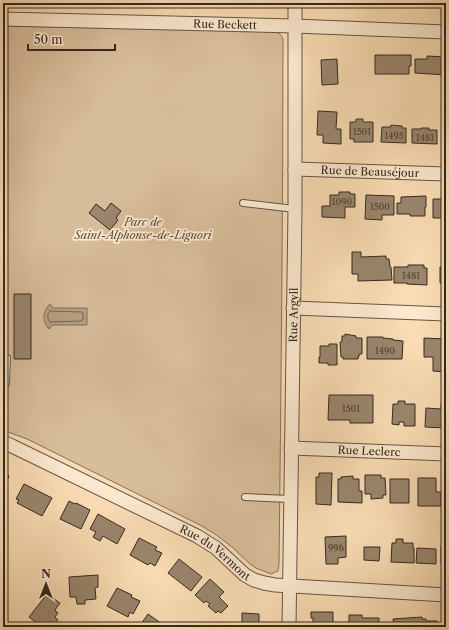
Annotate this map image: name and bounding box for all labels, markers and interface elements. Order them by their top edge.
street label: Rue Beckett [193,17,257,32]
scale bar [28,26,115,52]
text: 50 m [34,32,63,47]
house number: 1501 [353,126,371,137]
house number: 1495 [384,130,404,141]
house number: 1481 [416,132,434,143]
street label: Rue de Beauséjour [321,163,420,180]
house number: 1090 [332,196,353,207]
house number: 1500 [370,201,390,212]
park label: Parc de Saint-Alphonse-de-Liguori [73,215,212,242]
house number: 1481 [402,270,420,281]
street label: Rue Argyll [286,287,301,342]
house number: 1490 [375,345,395,356]
house number: 1501 [342,403,360,414]
street label: Rue Leclerc [337,443,401,459]
street label: Rue du Vermont [177,522,253,584]
house number: 996 [328,542,344,553]
north arrow [26,564,66,604]
text: N [41,567,51,581]

